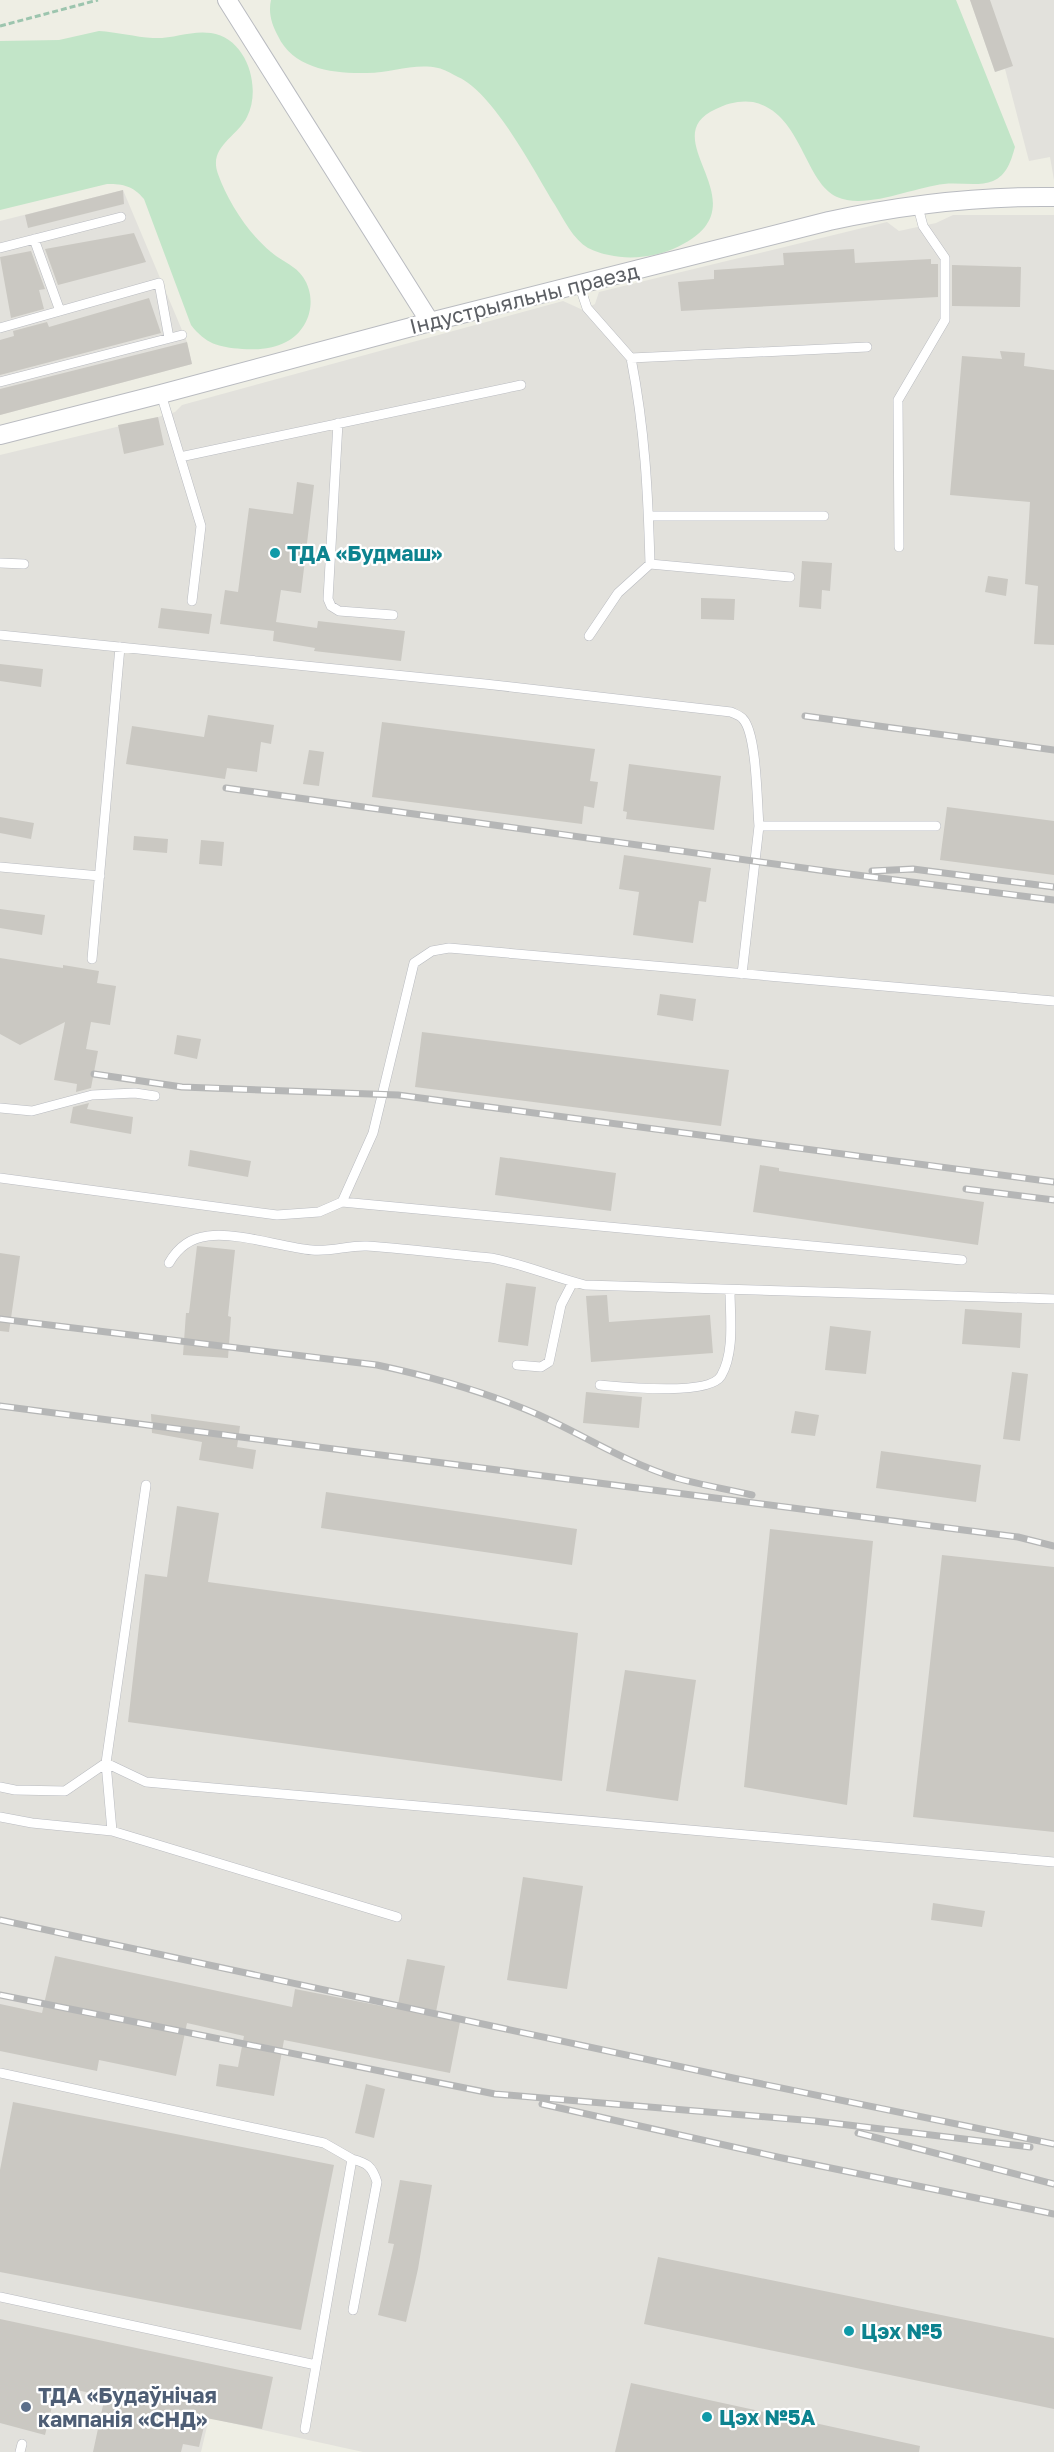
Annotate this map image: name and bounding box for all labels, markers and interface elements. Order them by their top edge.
street label: Індустрыяльны праезд [407,257,642,339]
place label: ТДА «Будмаш» [287,540,442,566]
marker: ТДА «Будмаш» [268,546,282,560]
place label: Цэх №5 [861,2318,943,2344]
marker: Цэх №5 [842,2324,856,2338]
place label: ТДА «Будаўнічая кампанія «СНД» [38,2382,217,2432]
marker: ТДА «Будаўнічая кампанія «СНД» [19,2400,33,2414]
place label: Цэх №5А [719,2404,816,2430]
marker: Цэх №5А [700,2410,714,2424]

